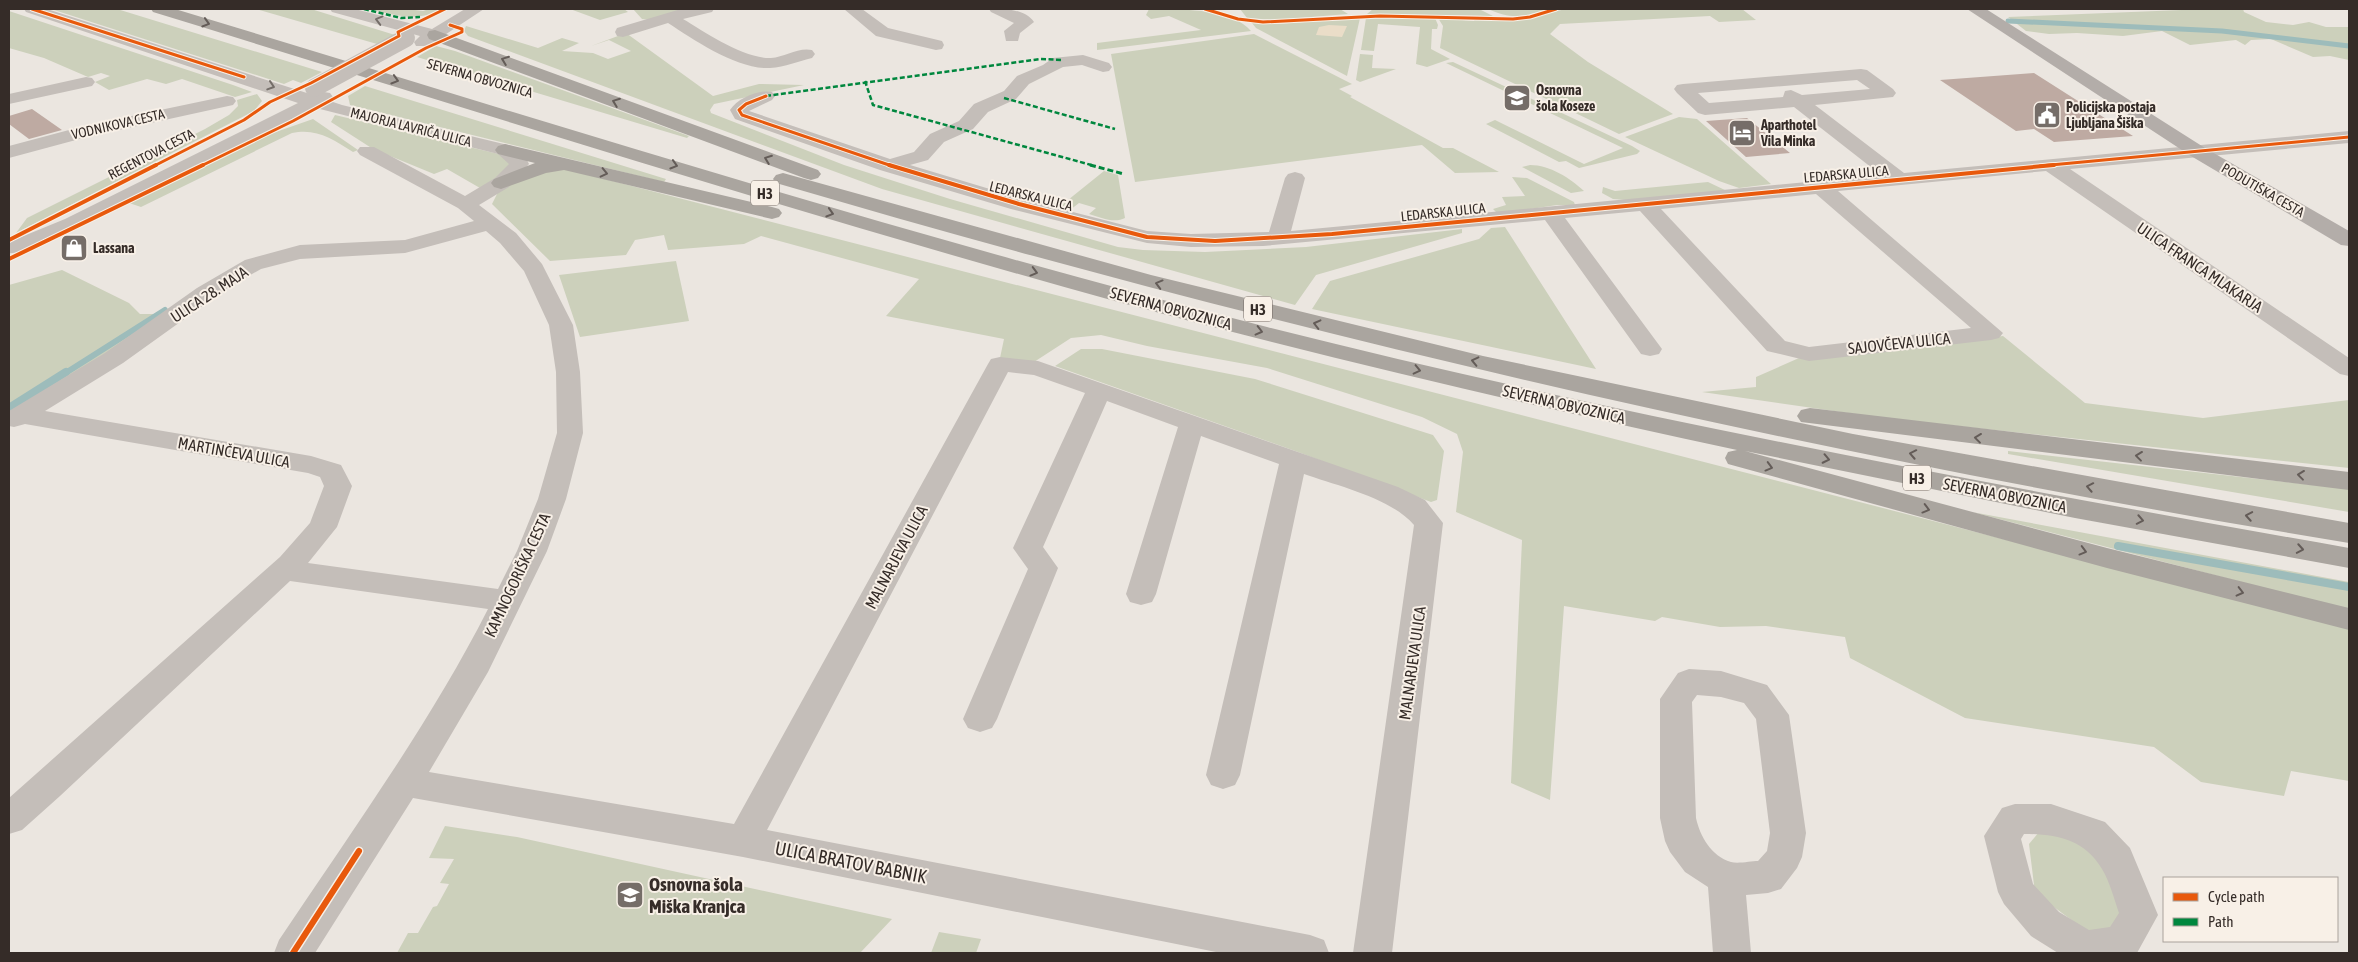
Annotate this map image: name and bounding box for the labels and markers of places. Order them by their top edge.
place label: Osnovna šola Koseze [1536,82,1595,114]
school or university icon: Osnovna šola Koseze [1502,83,1532,113]
place label: Policijska postaja Ljubljana Šiška [2066,99,2156,131]
public building icon: Policijska postaja Ljubljana Šiška [2032,100,2062,130]
place label: Aparthotel Vila Minka [1760,117,1817,149]
hotel icon: Aparthotel Vila Minka [1727,118,1757,148]
shop icon: Lassana [59,233,89,263]
place label: Lassana [93,240,135,256]
place label: Osnovna šola Miška Kranjca [649,873,746,917]
school or university icon: Osnovna šola Miška Kranjca [615,880,645,910]

